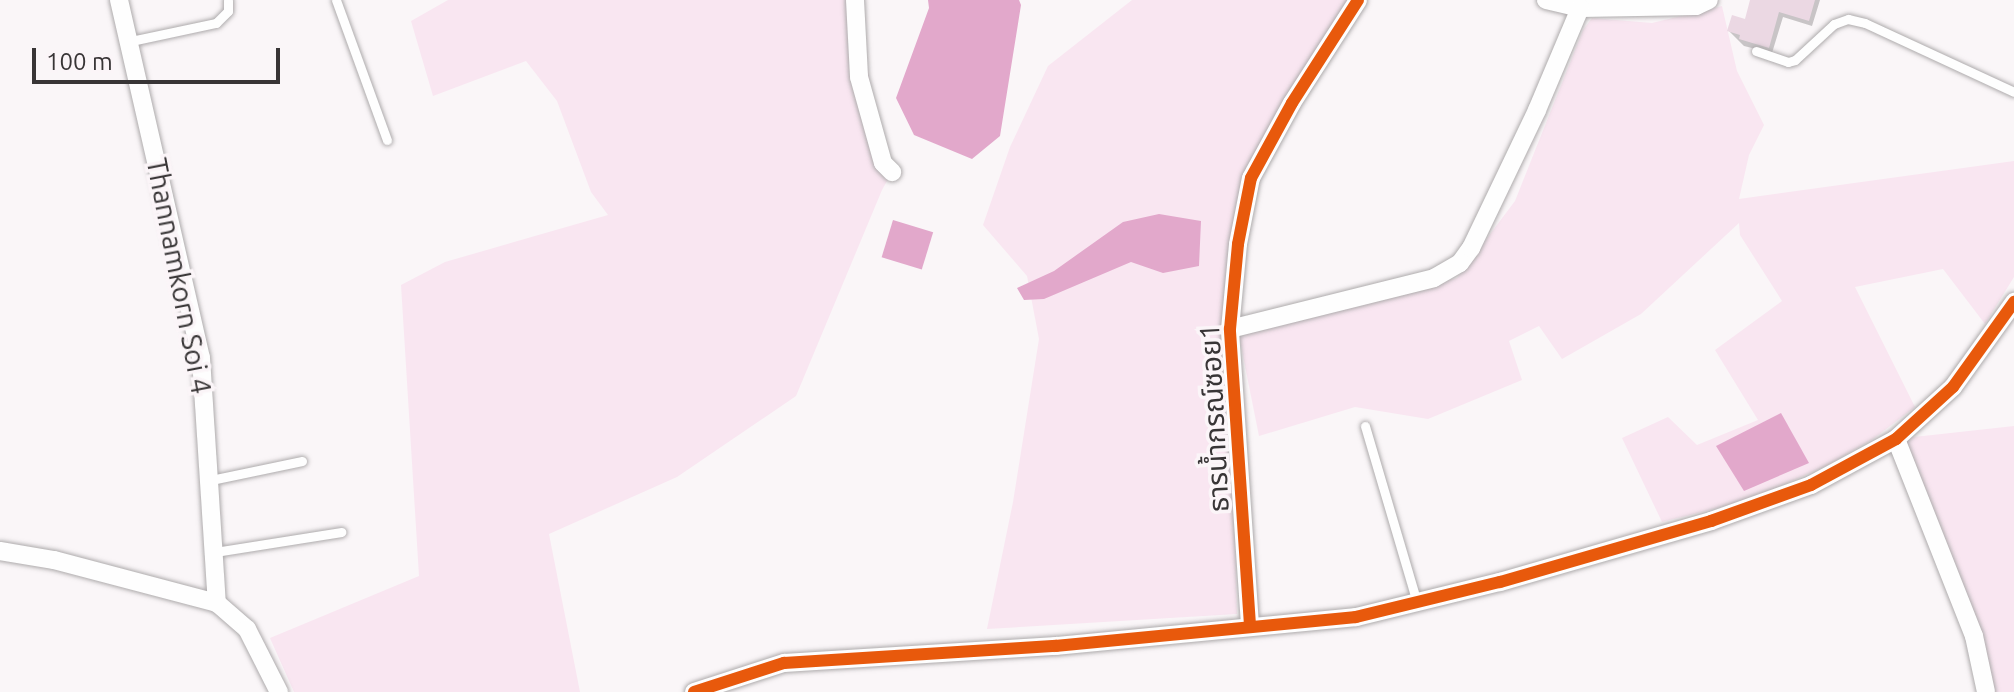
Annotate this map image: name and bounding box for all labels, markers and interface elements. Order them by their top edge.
scale bar [36,32,284,82]
text: 100 m [46,48,113,75]
street label: Thannamkorn Soi 4 [140,155,218,397]
street label: ธารน้ำกรณ์ซอย1 [1192,323,1236,513]

